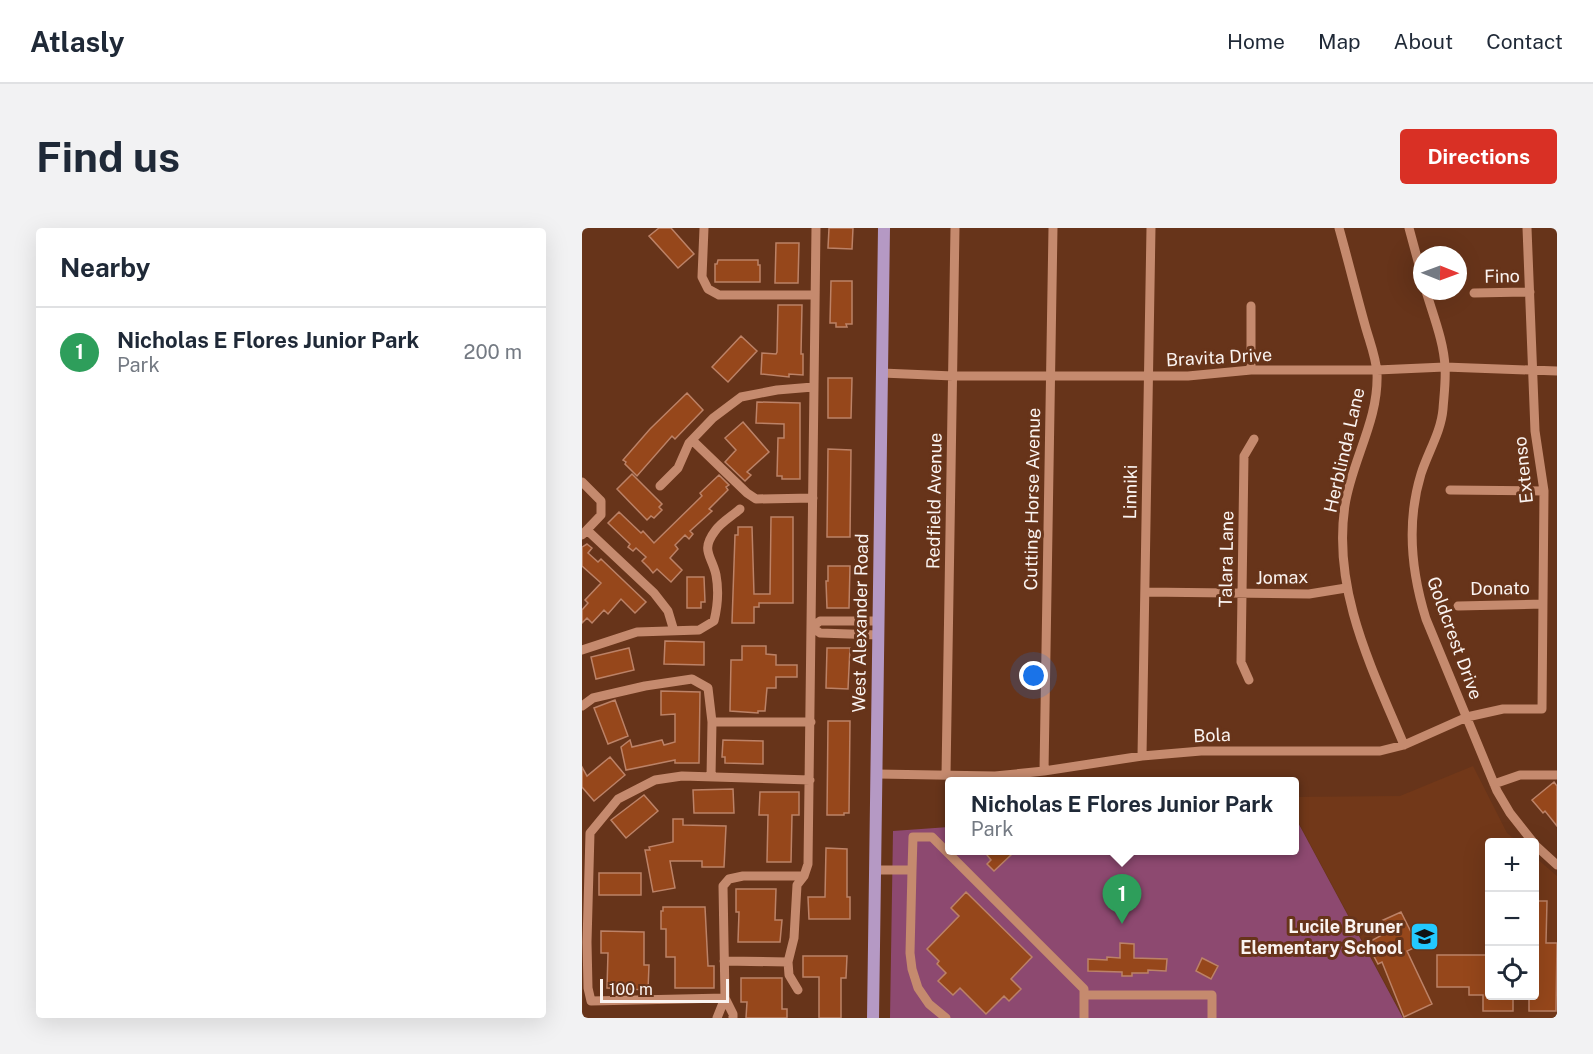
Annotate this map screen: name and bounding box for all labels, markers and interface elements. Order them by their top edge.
text: Atlasly [30,25,124,58]
text: Home [1227,29,1285,54]
text: Map [1318,29,1361,54]
text: About [1394,29,1453,54]
text: Contact [1486,29,1563,54]
button: Directions [1400,129,1557,184]
text: Find us [36,132,180,181]
north arrow [1413,246,1467,300]
text: Nearby [60,252,150,283]
street label: Fino [1484,265,1520,287]
text: Nicholas E Flores Junior Park [117,327,419,353]
text: 1 [75,340,84,364]
text: 200 m [464,340,522,364]
street label: Bravita Drive [1165,344,1273,370]
text: Park [117,353,160,377]
street label: Herblinda Lane [1319,385,1369,515]
street label: Cutting Horse Avenue [1020,407,1044,591]
street label: Redfield Avenue [922,433,946,569]
street label: Extenso [1509,435,1537,505]
street label: Linniki [1119,464,1141,520]
street label: Talara Lane [1215,511,1237,607]
street label: West Alexander Road [848,533,872,713]
street label: Jomax [1256,566,1308,588]
street label: Goldcrest Drive [1423,574,1487,702]
street label: Donato [1470,577,1530,599]
your location [1019,661,1048,690]
street label: Bola [1193,724,1231,746]
popup [945,777,1299,855]
text: Nicholas E Flores Junior Park [971,791,1273,817]
text: Park [971,817,1014,841]
map controls [1485,838,1539,1000]
button: + [1485,838,1539,892]
pin: 1 [1102,874,1142,924]
button: − [1485,892,1539,946]
place label: Lucile Bruner Elementary School [1240,916,1404,958]
school or university icon: Lucile Bruner Elementary School [1408,920,1440,952]
button: locate [1485,946,1539,1000]
scale bar [600,976,729,1004]
text: 100 m [609,980,653,999]

